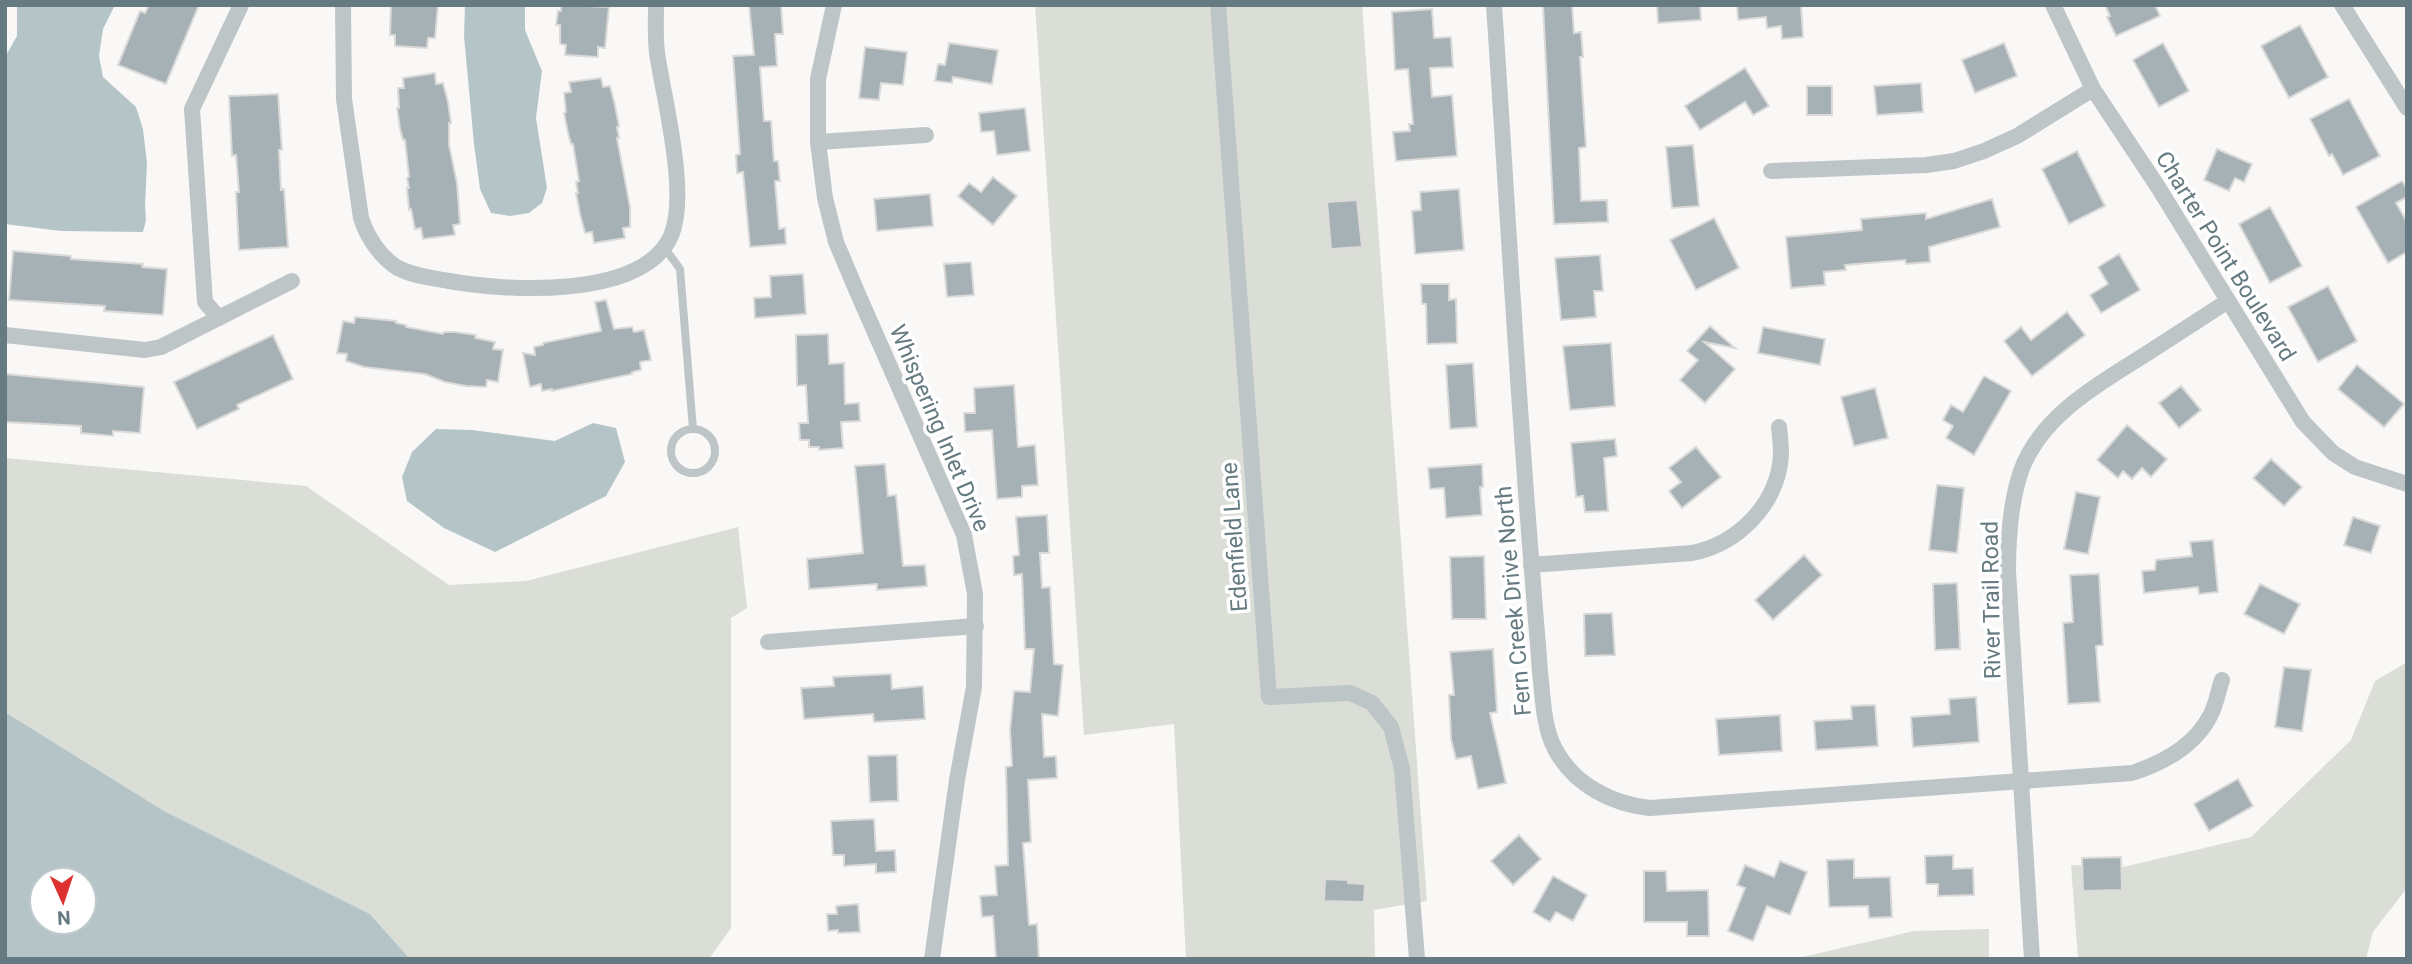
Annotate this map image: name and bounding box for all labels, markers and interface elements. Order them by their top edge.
street label: Charter Point Boulevard [2150,146,2301,366]
street label: Whispering Inlet Drive [884,321,995,536]
street label: Edenfield Lane [1216,461,1253,613]
street label: Fern Creek Drive North [1490,485,1537,717]
street label: River Trail Road [1977,521,2006,679]
north arrow [28,866,98,936]
text: N [57,906,71,929]

